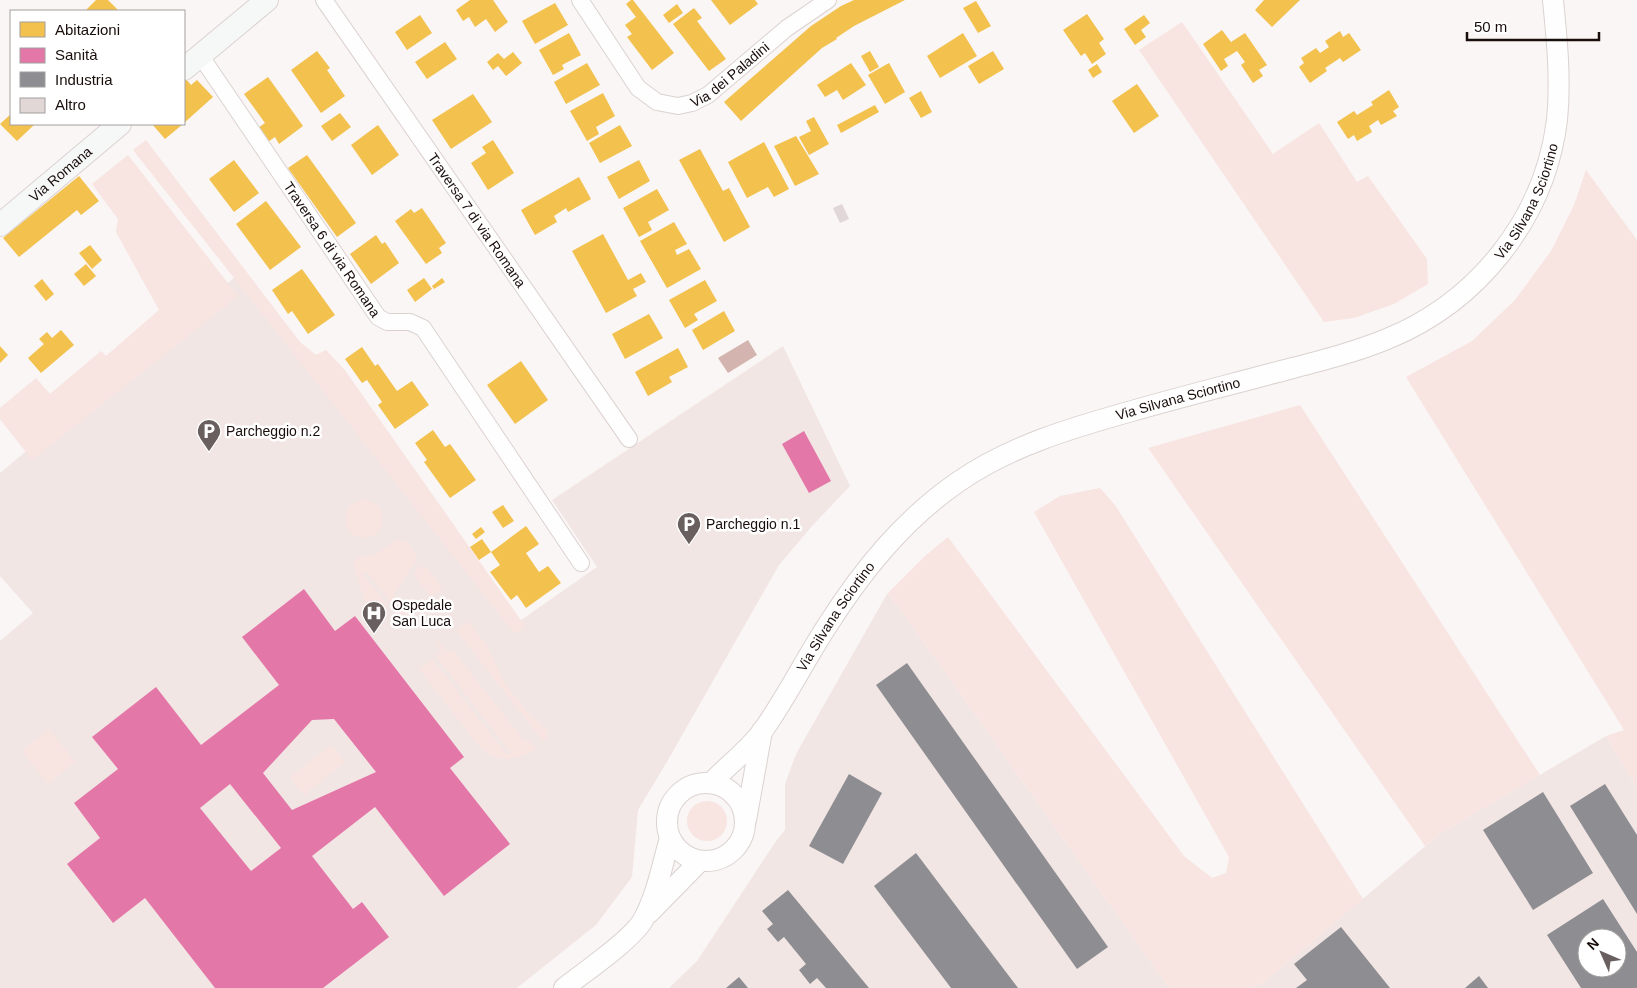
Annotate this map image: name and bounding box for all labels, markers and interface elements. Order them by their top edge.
legend [10,10,185,125]
scale bar [1467,10,1600,42]
text: 50 m [1474,18,1507,35]
text: Abitazioni [55,21,120,38]
street label: Via dei Paladini [688,39,772,111]
text: Sanità [55,46,98,63]
text: Industria [55,71,113,88]
text: Altro [55,96,86,113]
street label: Via Silvana Sciortino [1491,141,1561,263]
street label: Via Romana [26,143,95,205]
street label: Traversa 7 di via Romana [425,150,529,291]
street label: Traversa 6 di via Romana [280,179,384,320]
street label: Via Silvana Sciortino [1114,374,1242,423]
parking icon: Parcheggio n.2 [196,418,222,452]
place label: Parcheggio n.2 [226,423,320,439]
parking icon: Parcheggio n.1 [676,511,702,545]
place label: Parcheggio n.1 [706,516,800,532]
street label: Via Silvana Sciortino [793,558,878,674]
place label: Ospedale San Luca [392,597,452,629]
hospital icon: Ospedale San Luca [361,600,387,634]
north arrow [1577,928,1627,978]
text: N [1584,935,1602,953]

